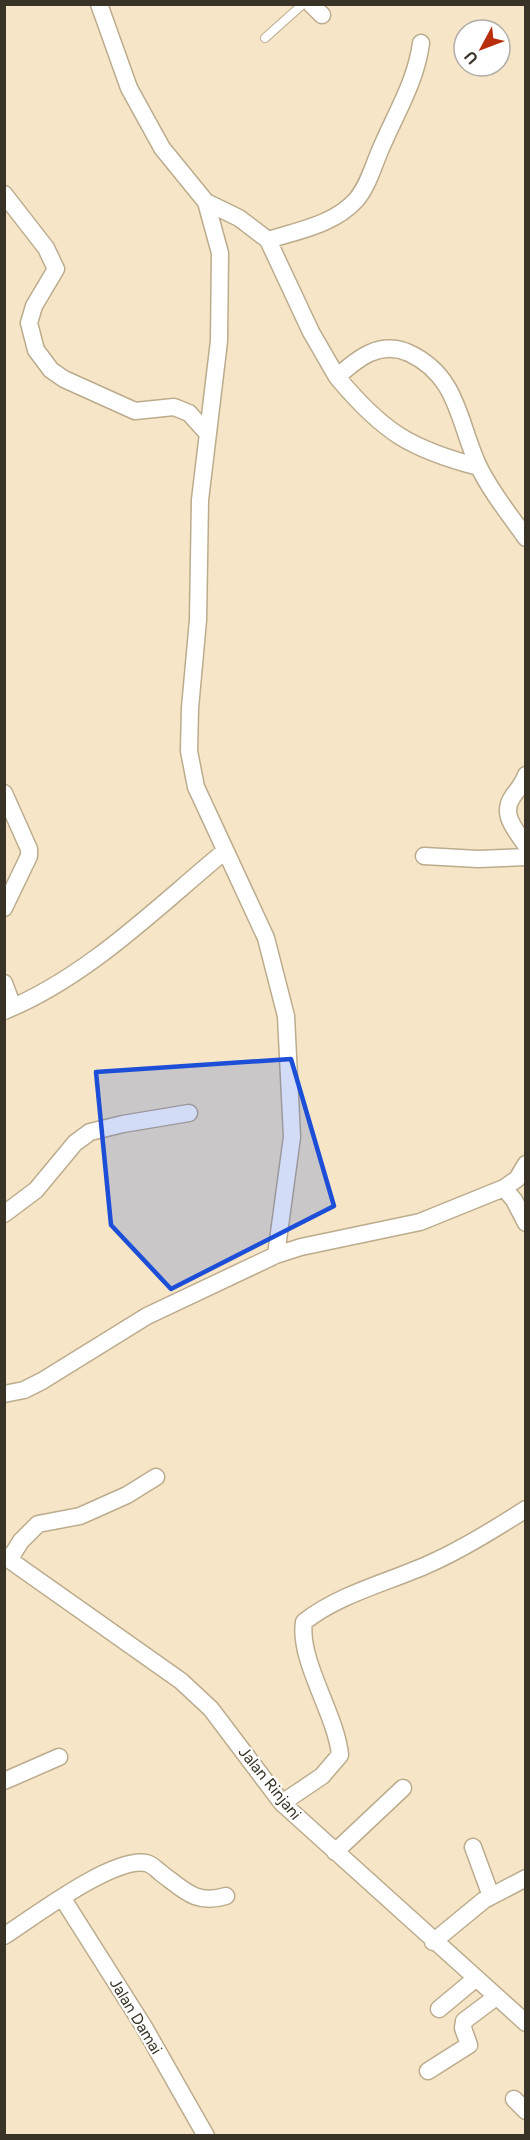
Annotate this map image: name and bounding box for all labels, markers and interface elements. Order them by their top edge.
north arrow [452,18,512,78]
text: U [460,47,482,68]
street label: Jalan Rinjani [235,1743,305,1823]
street label: Jalan Damai [106,1974,166,2058]

